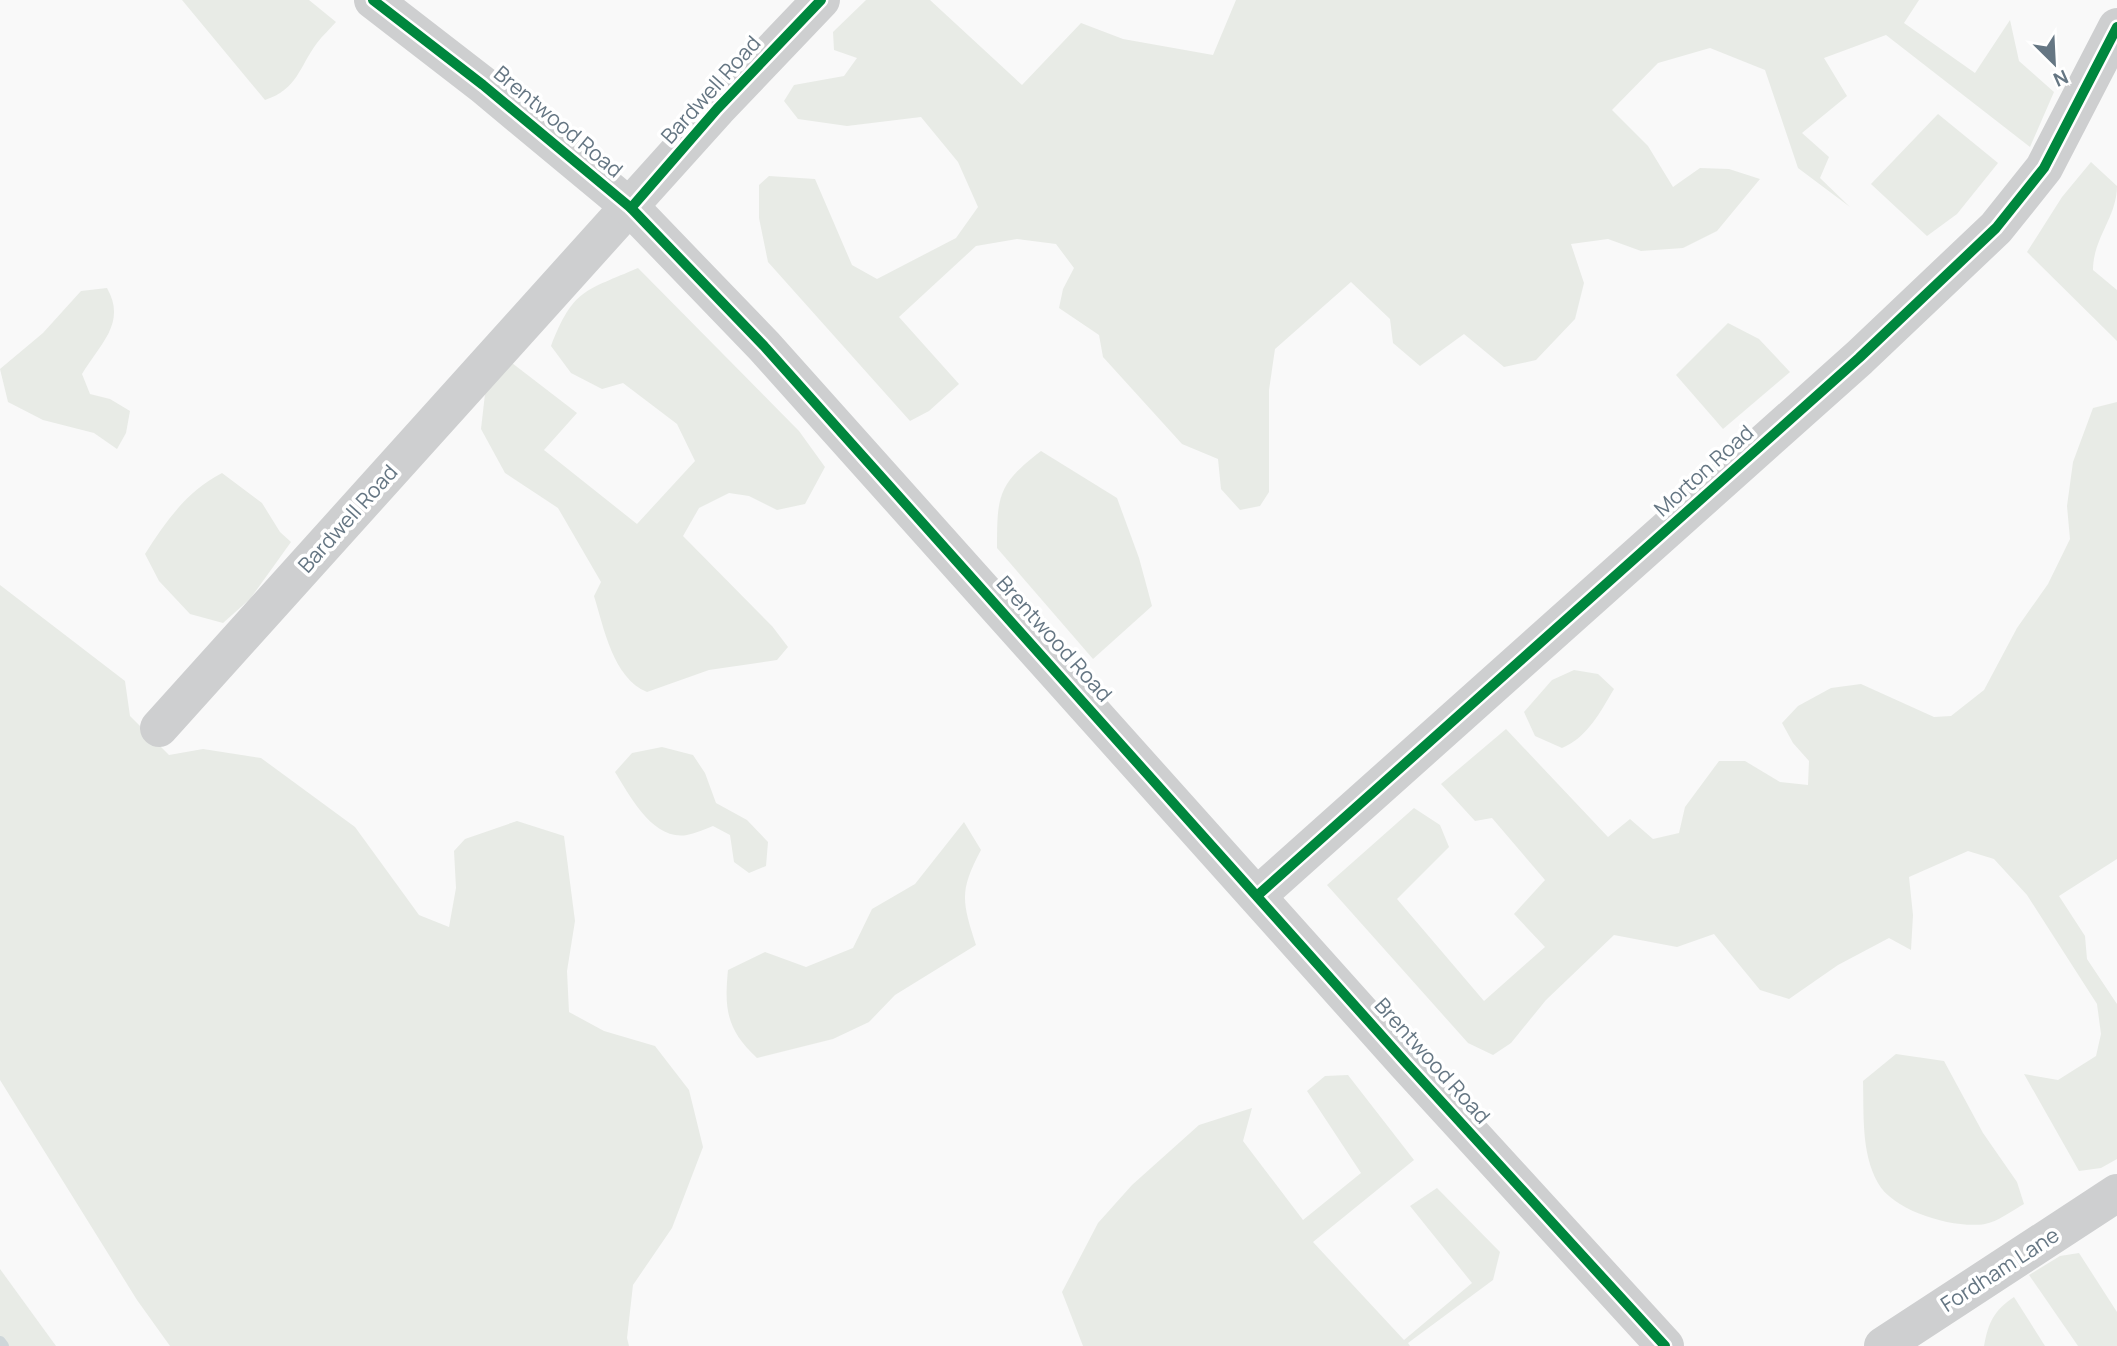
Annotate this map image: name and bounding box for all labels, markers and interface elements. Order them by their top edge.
north arrow [2019,28,2089,98]
street label: Bardwell Road [654,29,766,149]
street label: Brentwood Road [488,59,629,183]
text: N [2049,64,2072,93]
street label: Morton Road [1648,418,1759,522]
street label: Bardwell Road [291,458,403,578]
street label: Brentwood Road [991,569,1119,707]
street label: Brentwood Road [1369,991,1497,1129]
street label: Fordham Lane [1935,1220,2064,1318]

